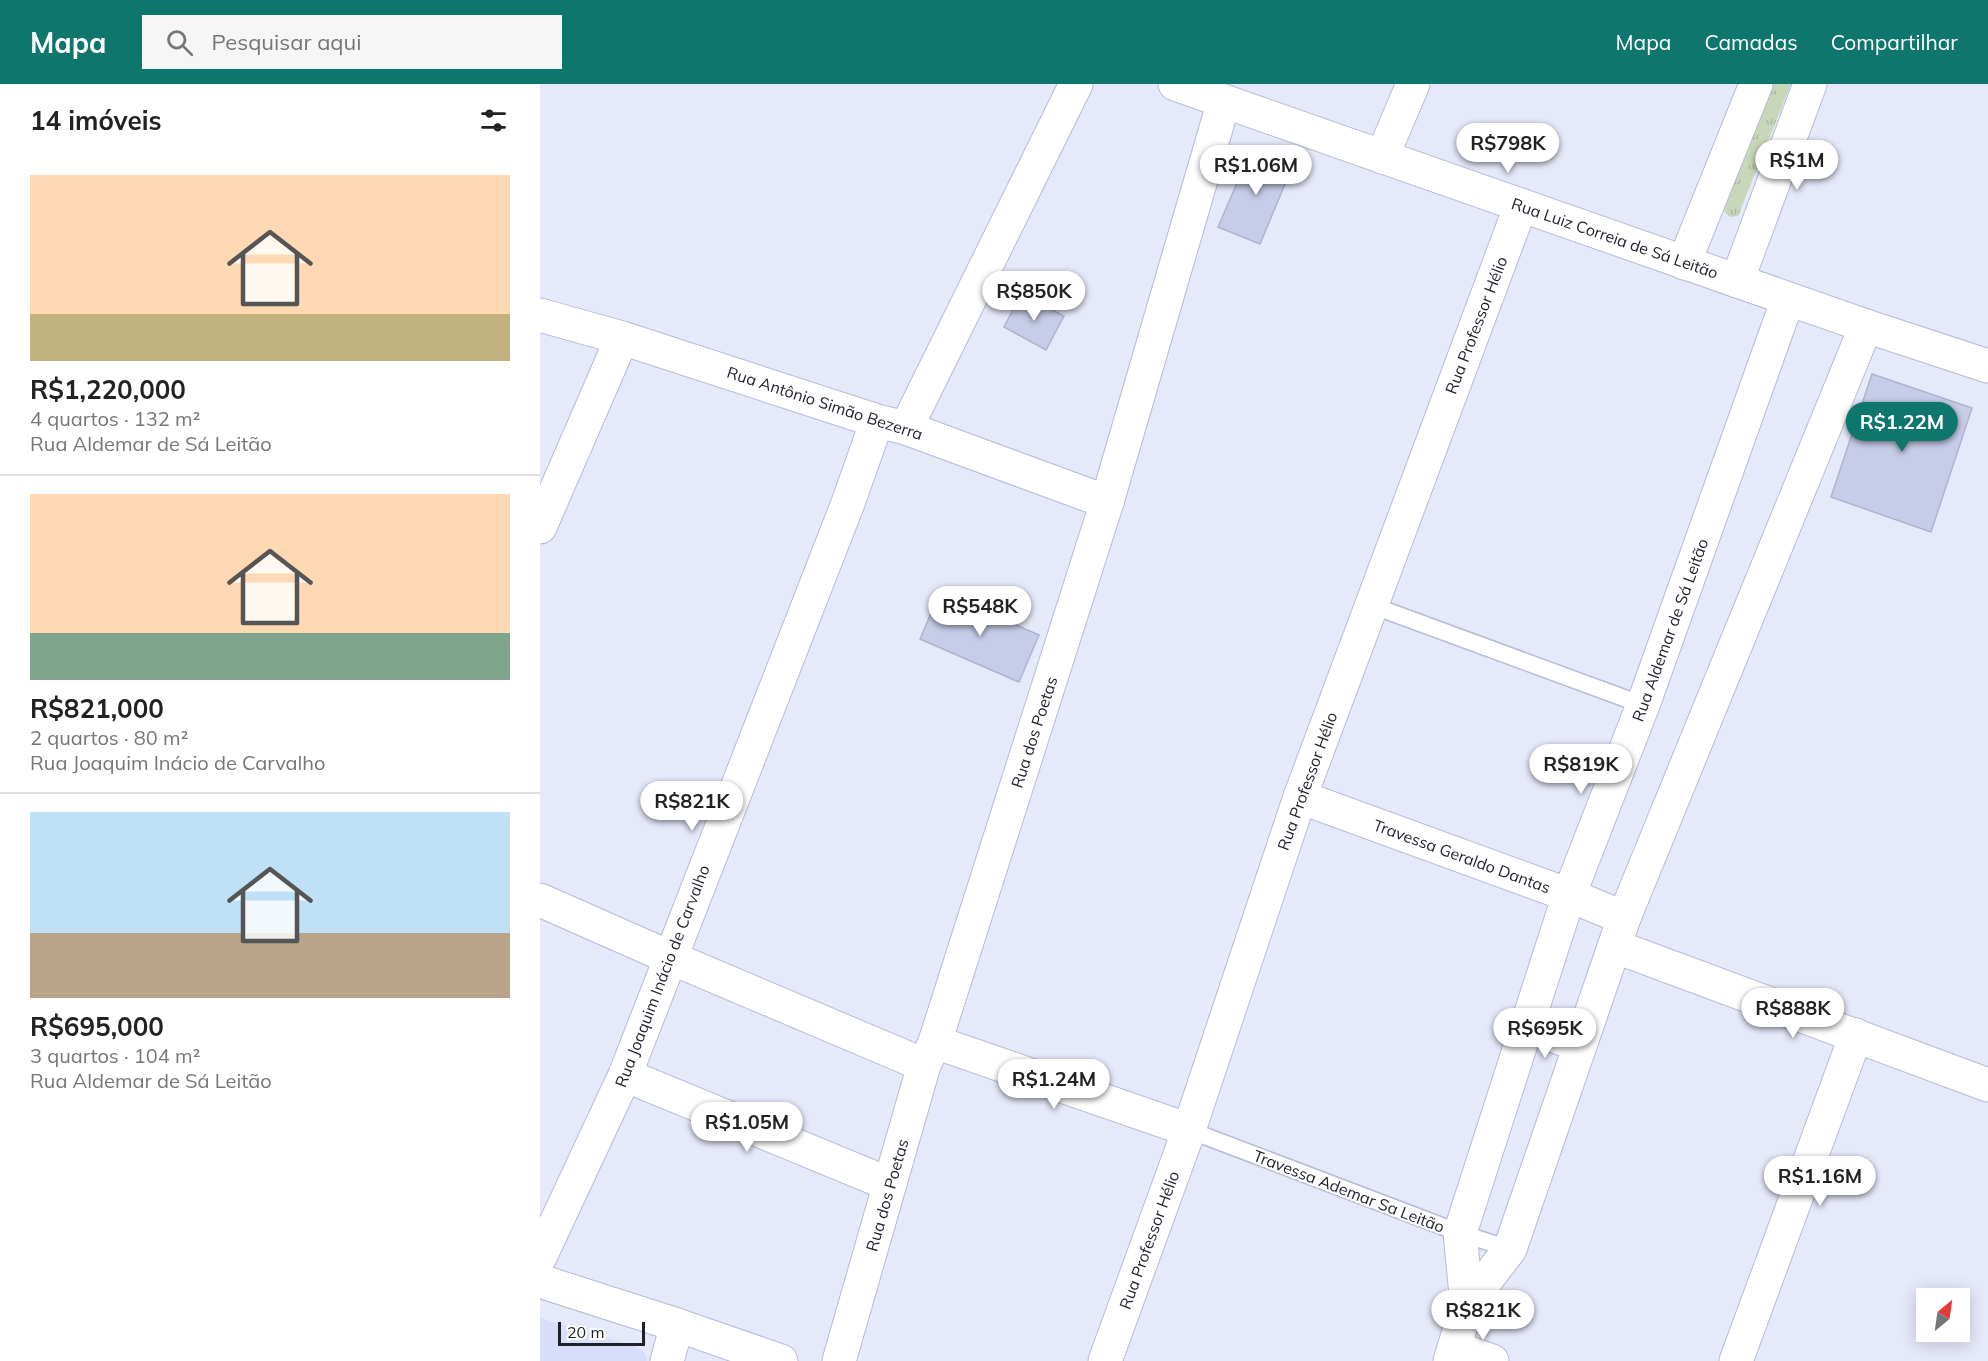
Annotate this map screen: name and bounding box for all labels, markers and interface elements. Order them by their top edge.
search box [142,15,562,69]
text: Mapa [30,25,106,60]
icon: search [163,26,196,59]
text: Pesquisar aqui [211,28,361,56]
text: Mapa [1616,29,1671,55]
text: Camadas [1704,29,1798,55]
text: Compartilhar [1831,29,1958,55]
text: 14 imóveis [30,104,162,137]
icon: filters [477,104,510,137]
pin: R$798K [1459,123,1557,174]
text: R$798K [1470,130,1546,155]
pin: R$1M [1761,140,1833,191]
pin: R$1.06M [1201,145,1311,196]
text: R$1M [1769,147,1825,172]
text: R$1.06M [1214,152,1298,177]
street label: Rua Luiz Correia de Sá Leitão [1509,193,1721,283]
icon: home [216,214,324,322]
street label: Rua Professor Hélio [1441,253,1511,397]
pin: R$850K [985,271,1083,322]
text: R$850K [996,278,1072,303]
street label: Rua Antônio Simão Bezerra [725,362,925,444]
text: R$1,220,000 [30,373,186,406]
pin: R$1.22M [1847,402,1957,453]
text: 4 quartos · 132 m² [30,406,200,431]
text: R$1.22M [1860,409,1944,434]
text: Rua Aldemar de Sá Leitão [30,431,272,456]
icon: home [216,533,324,641]
street label: Rua Aldemar de Sá Leitão [1628,536,1712,724]
pin: R$548K [931,586,1029,637]
text: R$548K [942,593,1018,618]
street label: Rua dos Poetas [1007,674,1061,790]
text: R$821,000 [30,692,164,725]
street label: Rua Professor Hélio [1273,709,1341,853]
text: 2 quartos · 80 m² [30,725,188,750]
pin: R$819K [1532,744,1630,795]
text: Rua Joaquim Inácio de Carvalho [30,750,326,775]
text: R$819K [1543,751,1619,776]
pin: R$821K [643,781,741,832]
text: R$821K [654,788,730,813]
street label: Travessa Geraldo Dantas [1371,815,1553,897]
icon: home [216,851,324,959]
street label: Rua Joaquim Inácio de Carvalho [610,862,714,1090]
pin: R$888K [1744,988,1842,1039]
text: R$888K [1755,995,1831,1020]
pin: R$695K [1496,1008,1594,1059]
text: R$695,000 [30,1010,164,1043]
text: R$695K [1507,1015,1583,1040]
text: 3 quartos · 104 m² [30,1043,200,1068]
pin: R$1.24M [999,1059,1109,1110]
text: R$1.24M [1012,1066,1096,1091]
text: Rua Aldemar de Sá Leitão [30,1068,272,1093]
pin: R$1.05M [692,1102,802,1153]
text: R$1.05M [705,1109,789,1134]
street label: Rua dos Poetas [861,1136,913,1253]
street label: Travessa Ademar Sa Leitão [1251,1145,1447,1237]
pin: R$1.16M [1765,1156,1875,1207]
text: R$1.16M [1778,1163,1862,1188]
street label: Rua Professor Hélio [1115,1168,1183,1312]
north arrow [1916,1288,1970,1342]
map controls [1916,1288,1970,1342]
pin: R$821K [1434,1290,1532,1341]
text: R$821K [1445,1297,1521,1322]
scale bar [558,1319,645,1346]
text: 20 m [567,1322,604,1342]

